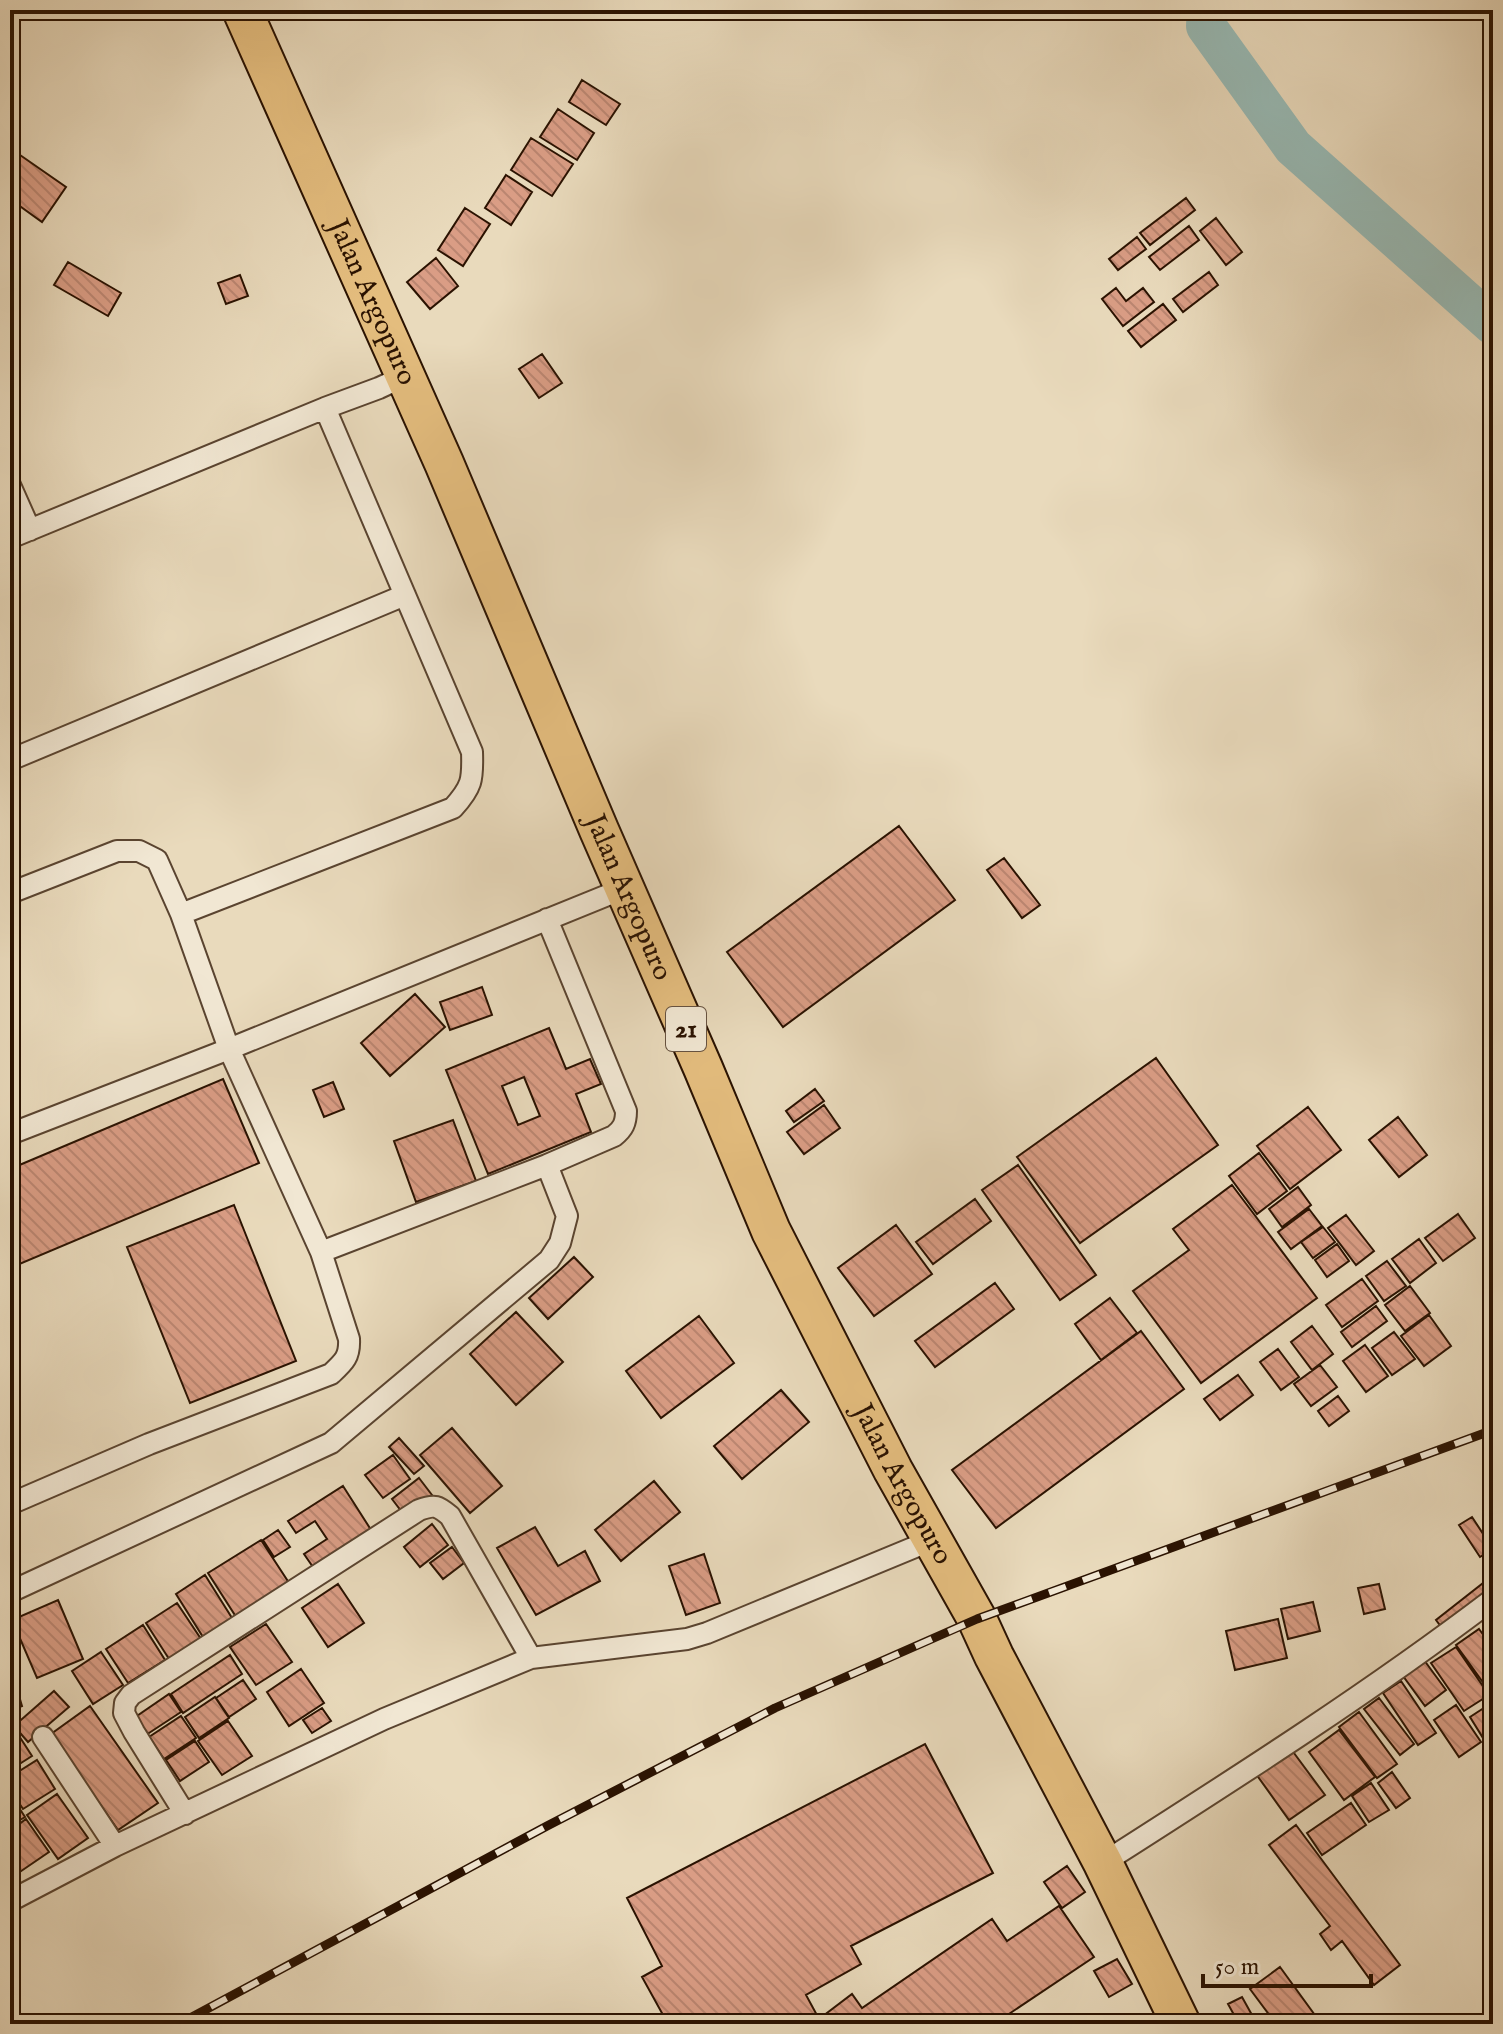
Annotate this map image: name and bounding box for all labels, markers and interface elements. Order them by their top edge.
street label: Jalan Argopuro [319,211,425,391]
street label: Jalan Argopuro [576,806,680,986]
road number: 21 [666,1007,706,1051]
street label: Jalan Argopuro [843,1395,960,1571]
scale bar [1203,1938,1371,1988]
text: 50 m [1215,1952,1259,1983]

